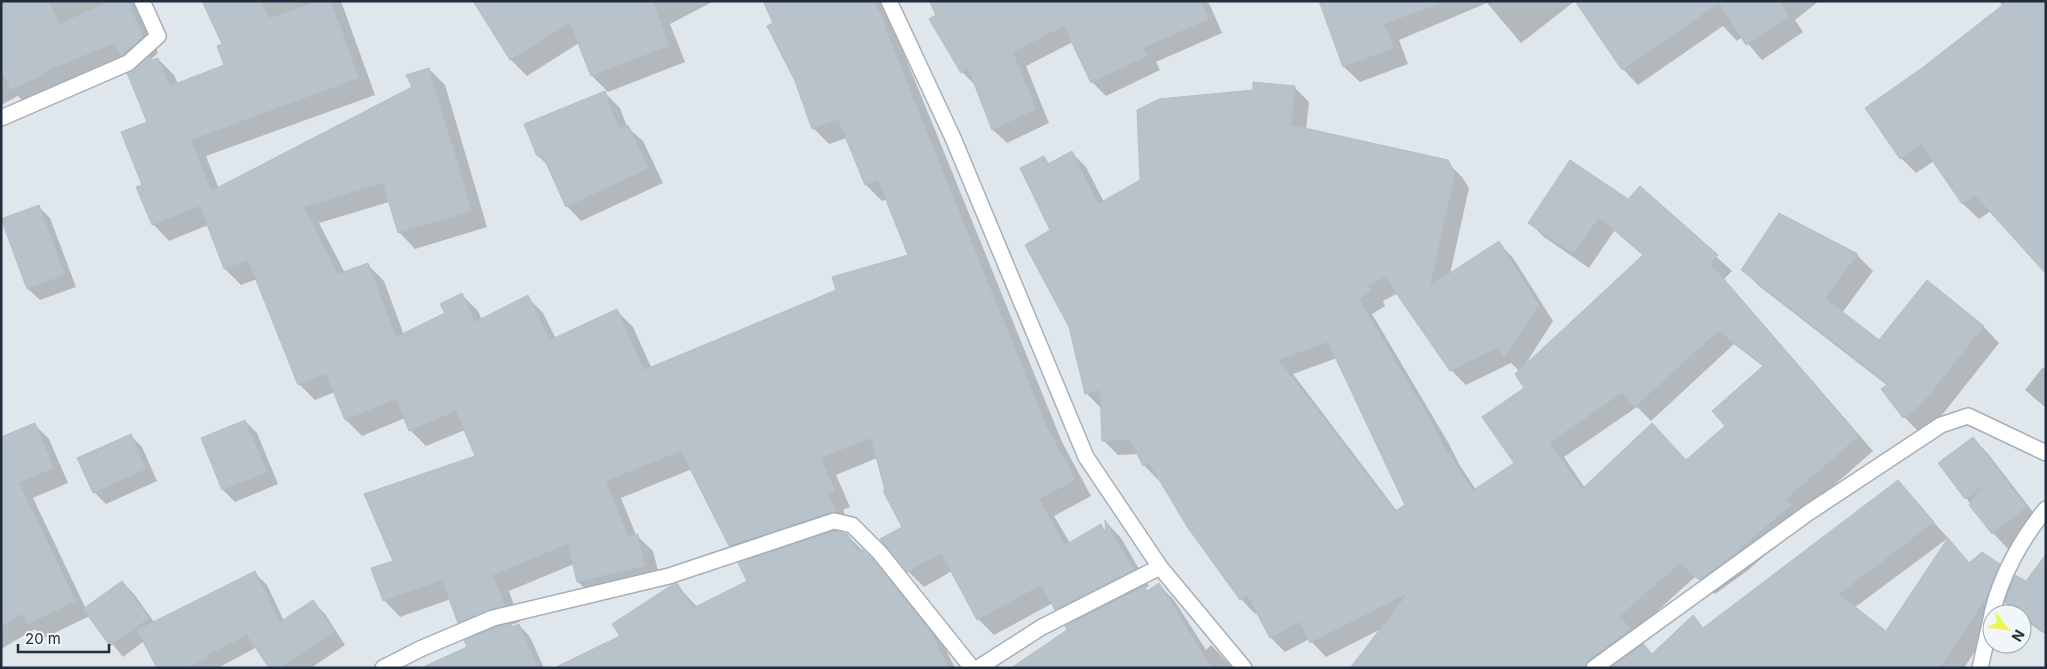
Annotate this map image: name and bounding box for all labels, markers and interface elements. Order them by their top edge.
north arrow [1982,604,2032,654]
scale bar [18,622,109,654]
text: N [2009,627,2029,645]
text: 20 m [25,629,61,648]

